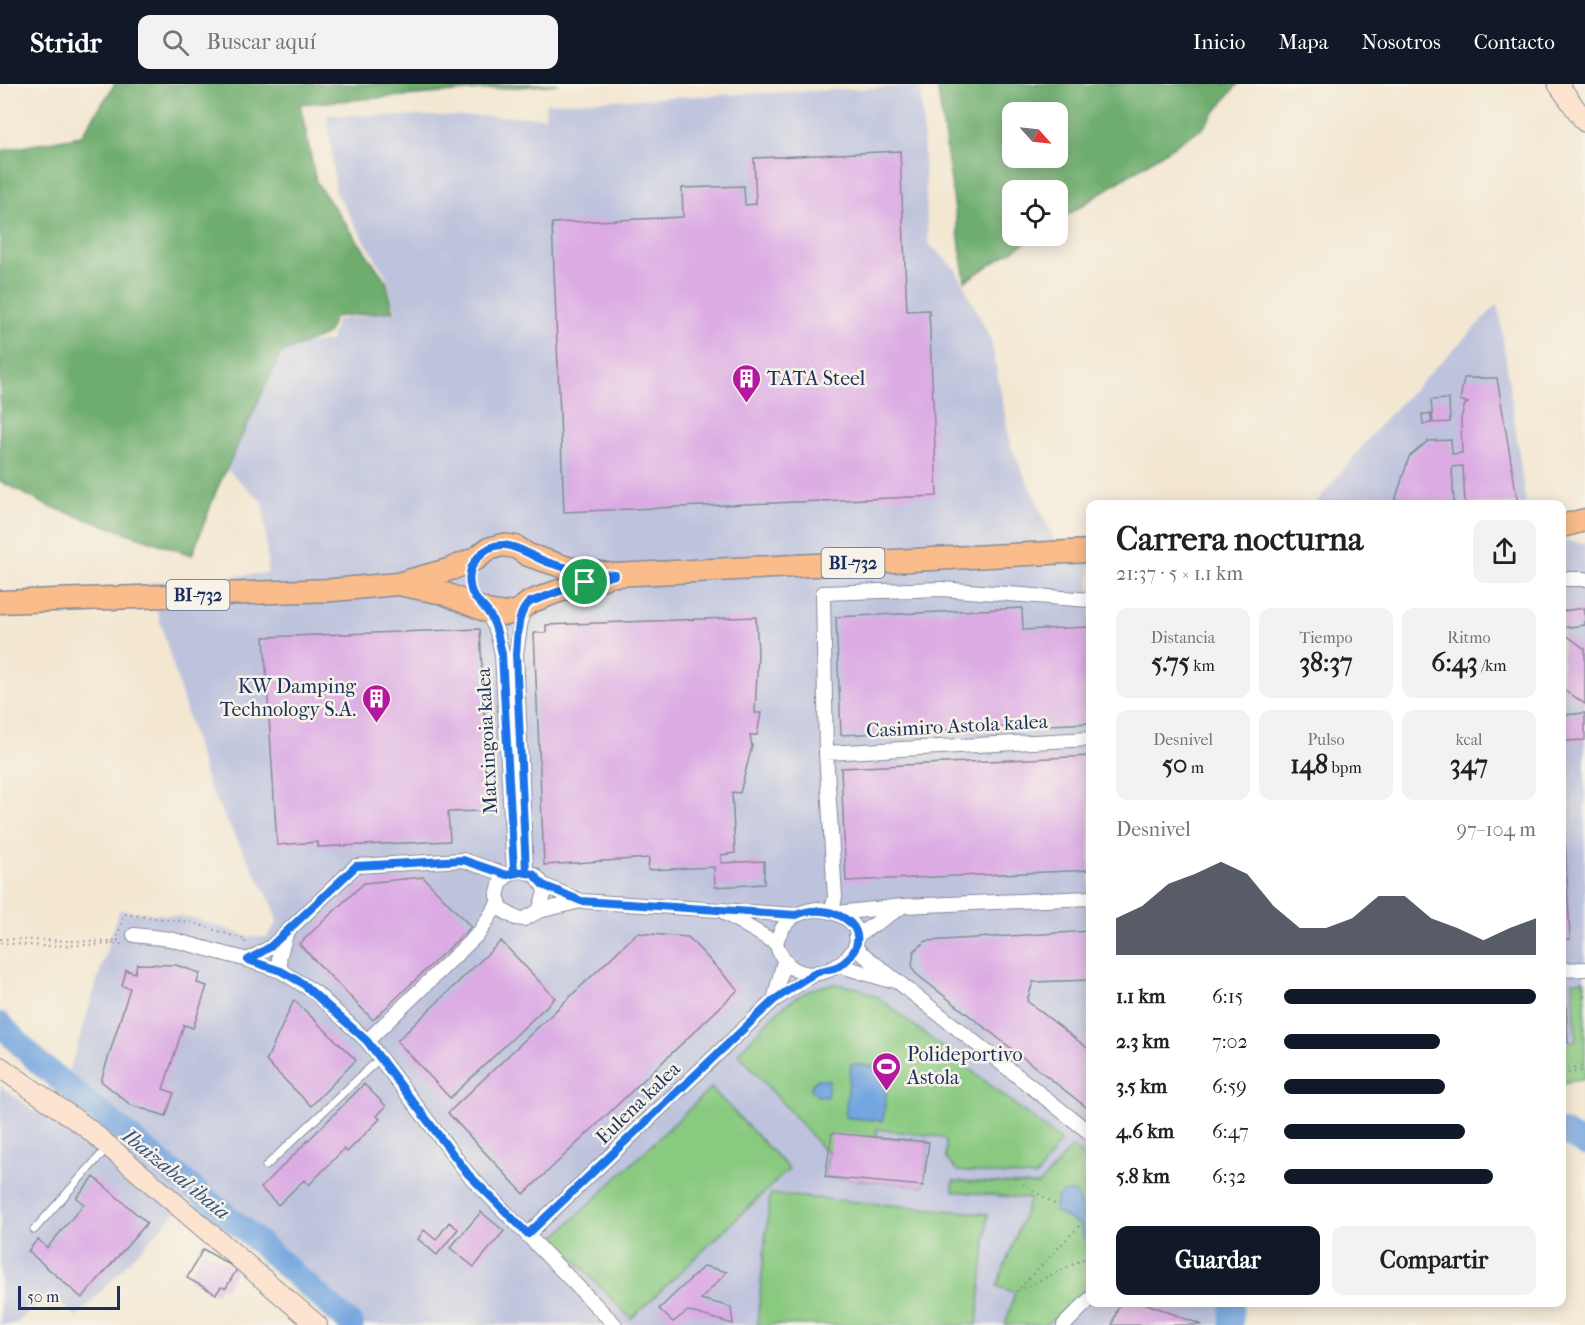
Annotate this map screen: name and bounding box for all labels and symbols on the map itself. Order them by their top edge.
north arrow [1002,102,1068,168]
building icon: TATA Steel [730,362,762,404]
place label: TATA Steel [767,367,866,390]
road number: BI-732 [822,548,884,578]
pin [559,556,610,607]
road number: BI-732 [166,580,230,610]
street label: Matxingoia kalea [472,666,502,815]
place label: KW Damping Technology S.A. [220,675,356,721]
building icon: KW Damping Technology S.A. [361,682,393,724]
street label: Casimiro Astola kalea [866,710,1049,742]
place label: Polideportivo Astola [906,1043,1023,1089]
sports icon: Polideportivo Astola [870,1050,902,1092]
street label: Eulena kalea [591,1057,685,1149]
water label: Ibaizabal ibaia [117,1123,235,1225]
scale bar [18,1283,120,1310]

